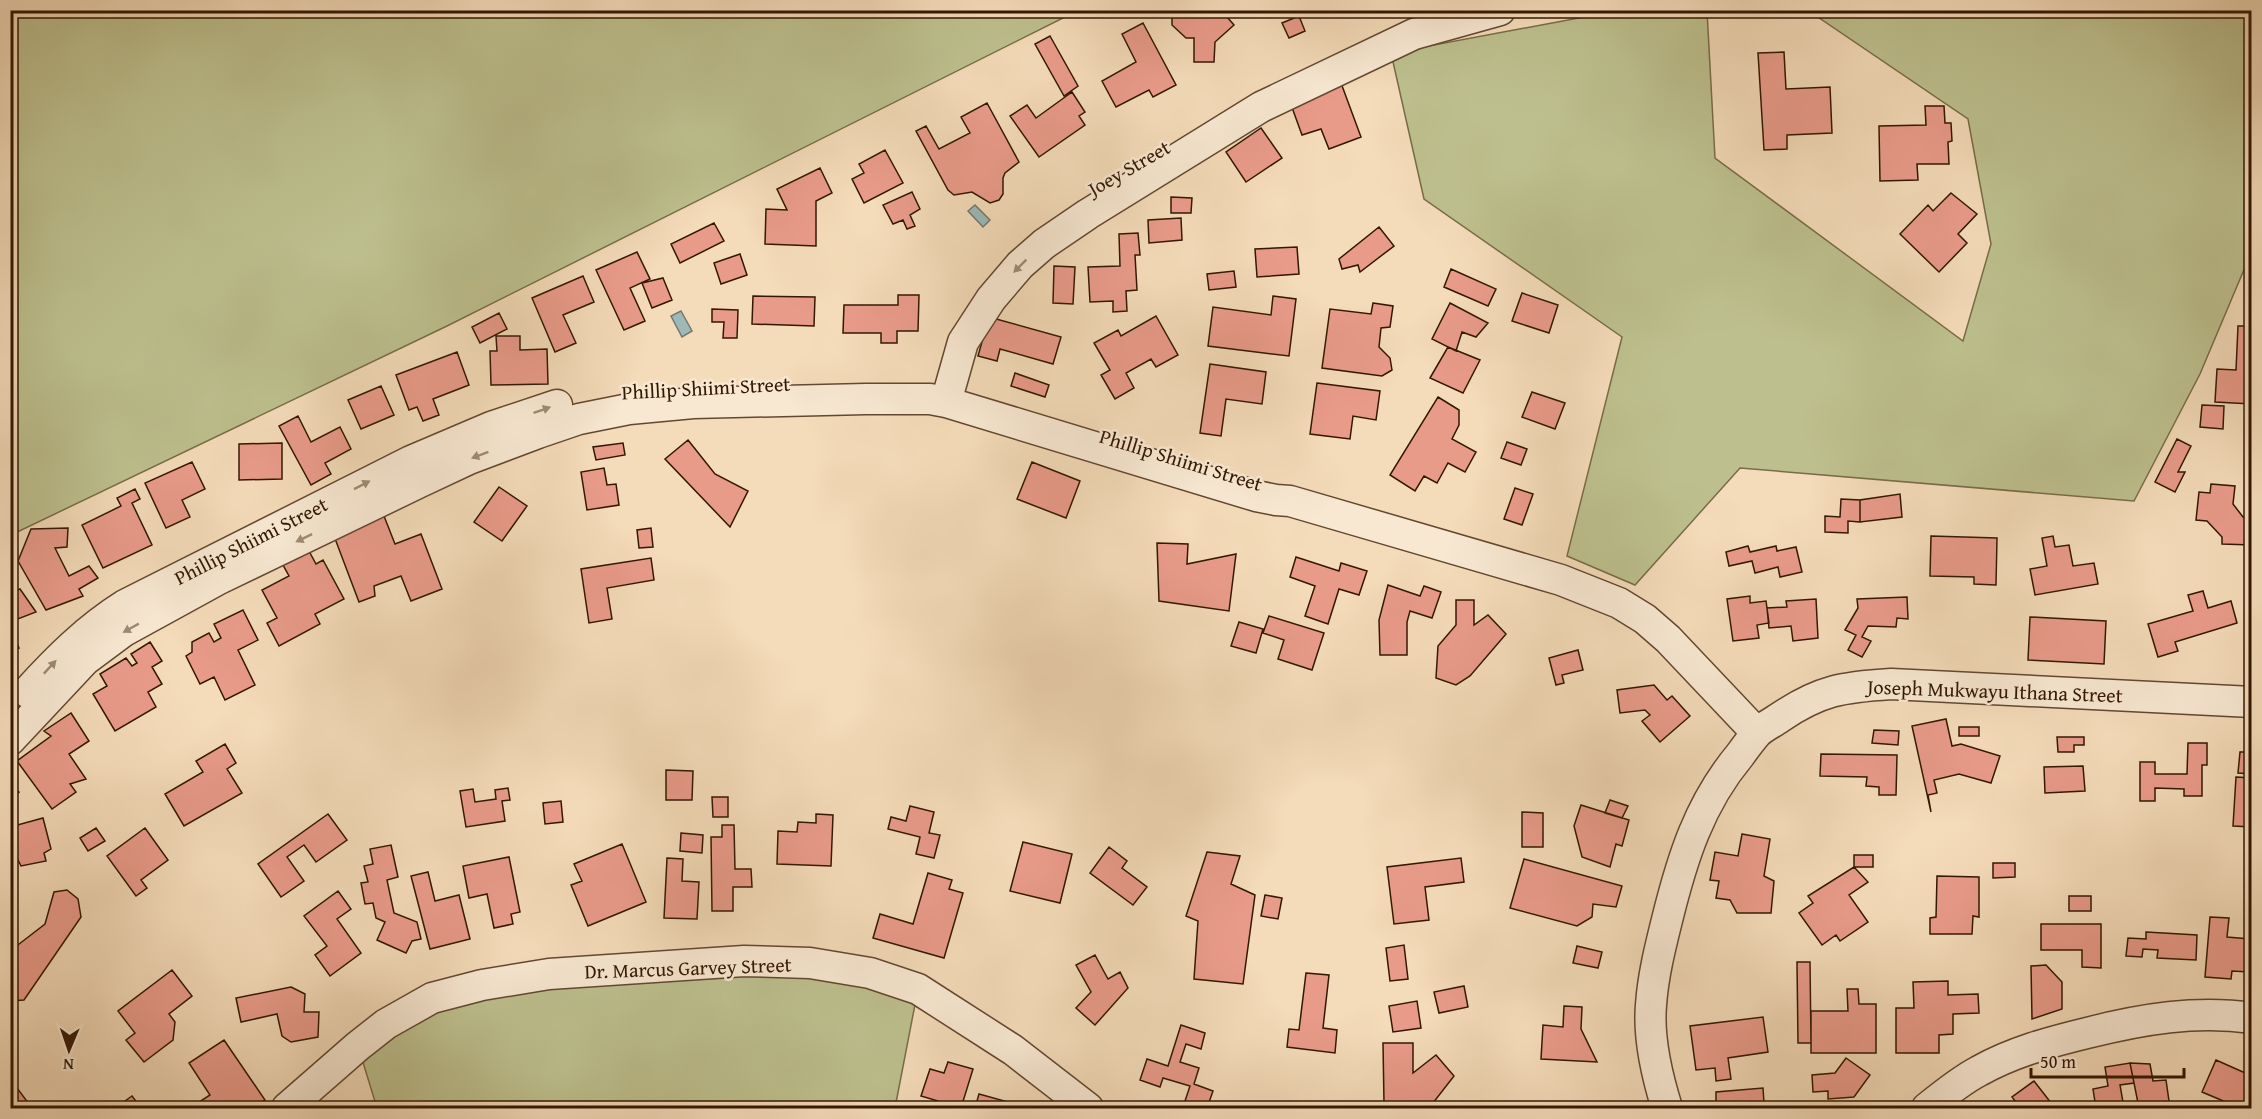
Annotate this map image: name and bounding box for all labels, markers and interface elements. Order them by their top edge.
street label: Joey Street [1080,132,1175,204]
one-way arrow [1014,258,1028,272]
street label: Phillip Shiimi Street [621,369,791,406]
one-way arrow [533,405,551,415]
street label: Phillip Shiimi Street [1096,421,1266,498]
one-way arrow [471,450,489,460]
one-way arrow [354,481,371,490]
street label: Phillip Shiimi Street [169,489,333,592]
one-way arrow [296,533,313,543]
one-way arrow [123,622,139,633]
one-way arrow [43,659,57,674]
street label: Joseph Mukwayu Ithana Street [1864,671,2123,709]
street label: Dr. Marcus Garvey Street [584,949,792,986]
north arrow [39,1020,99,1080]
scale bar [2031,1041,2184,1079]
text: 50 m [2040,1048,2076,1075]
text: N [62,1053,74,1077]

